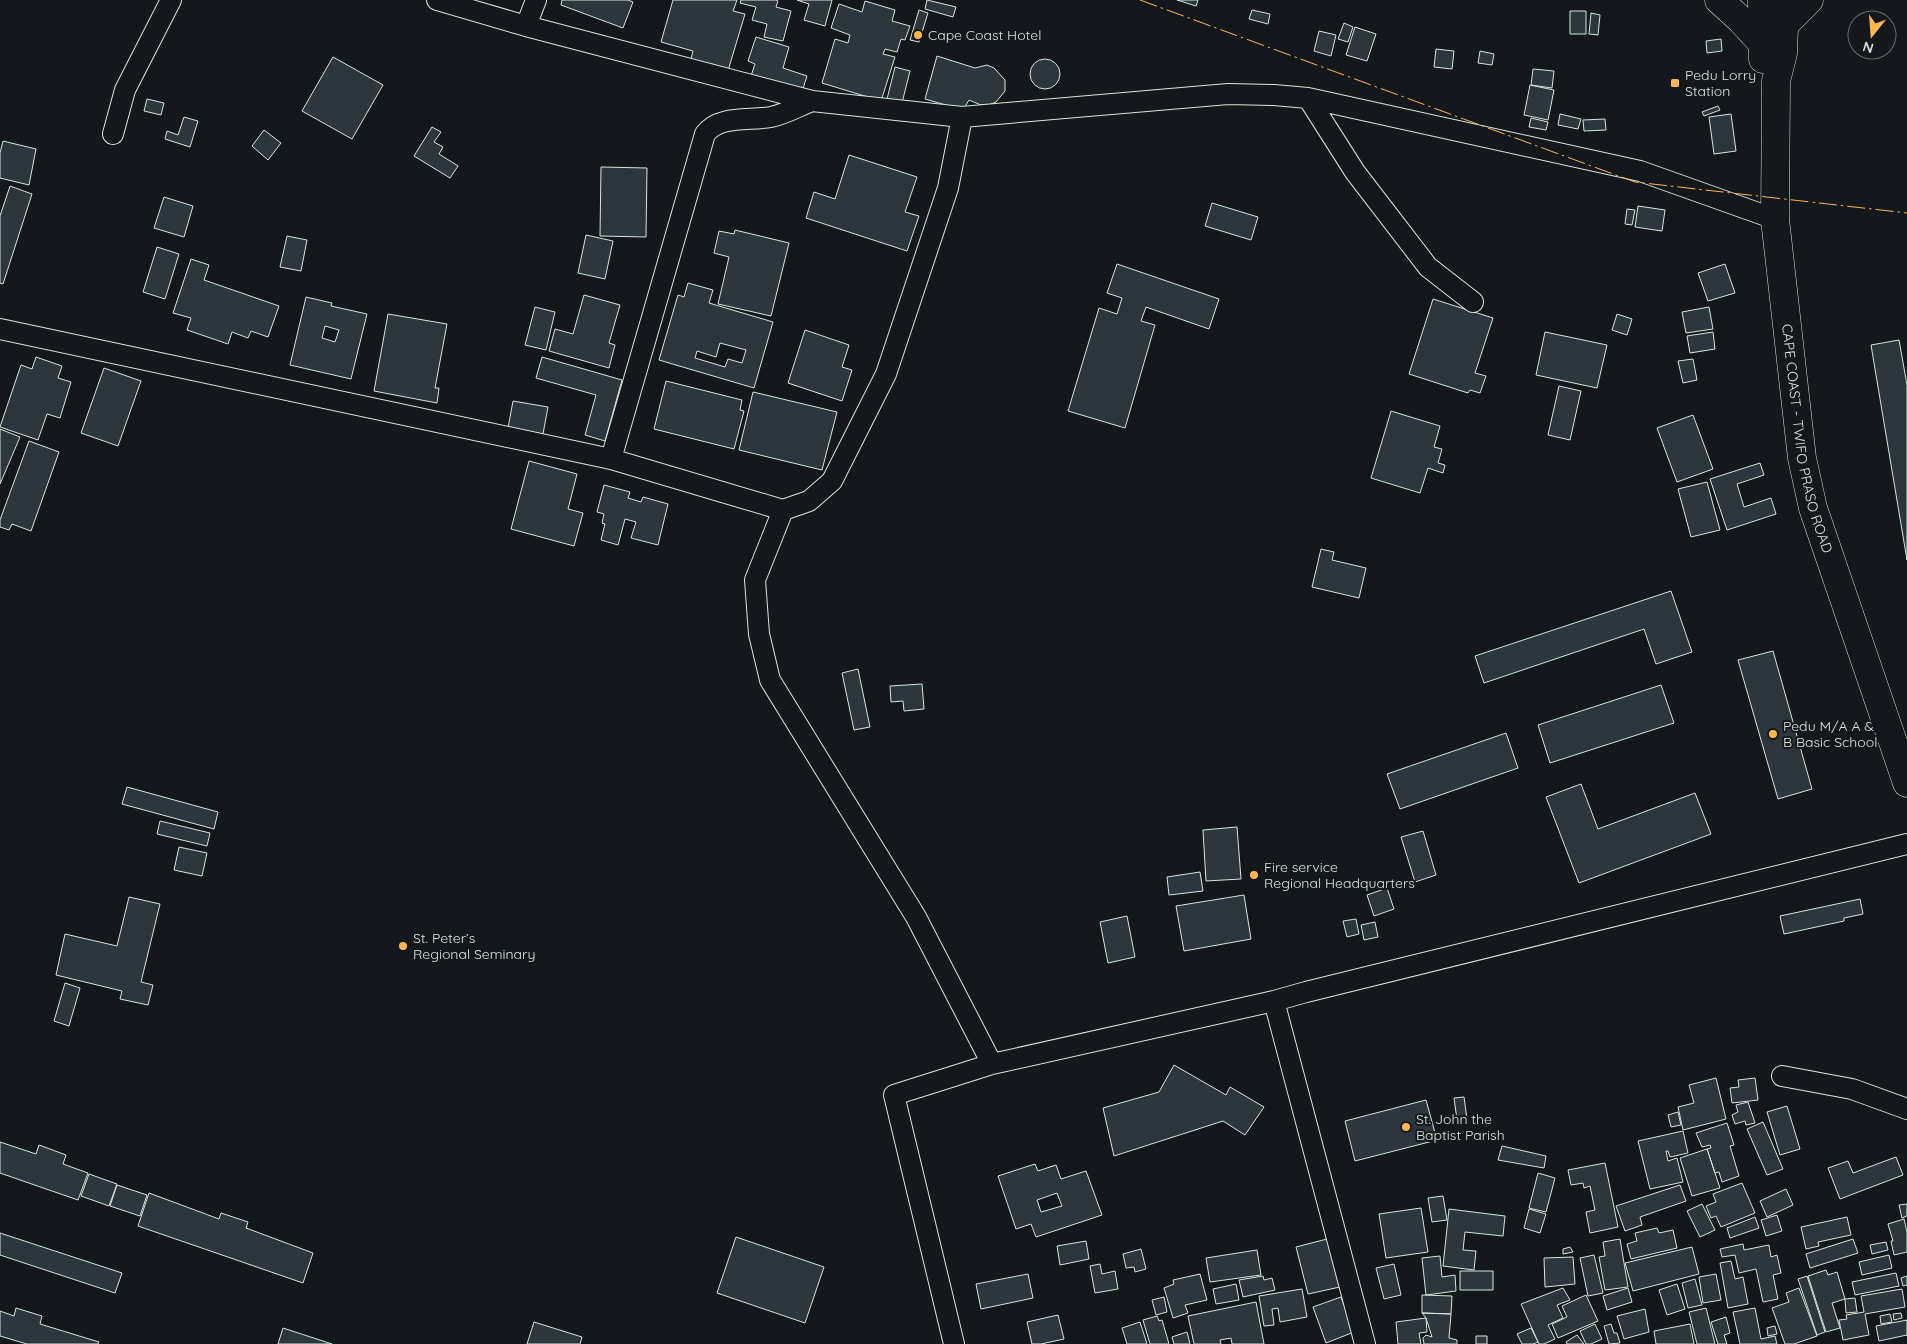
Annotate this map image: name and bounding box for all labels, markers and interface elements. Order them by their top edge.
north arrow [1847,10,1897,60]
place label: Cape Coast Hotel [928,26,1041,44]
marker: Cape Coast Hotel [912,29,924,41]
text: N [1861,37,1876,58]
place label: Pedu Lorry Station [1685,66,1756,100]
marker: Pedu Lorry Station [1669,77,1681,89]
street label: CAPE COAST - TWIFO PRASO ROAD [1778,323,1837,555]
place label: Pedu M/A A & B Basic School [1783,717,1877,751]
marker: Pedu M/A A & B Basic School [1767,728,1779,740]
place label: Fire service Regional Headquarters [1264,858,1415,892]
marker: Fire service Regional Headquarters [1248,869,1260,881]
place label: St. Peter’s Regional Seminary [413,929,535,963]
marker: St. Peter’s Regional Seminary [397,940,409,952]
place label: St. John the Baptist Parish [1416,1110,1505,1144]
marker: St. John the Baptist Parish [1400,1121,1412,1133]

